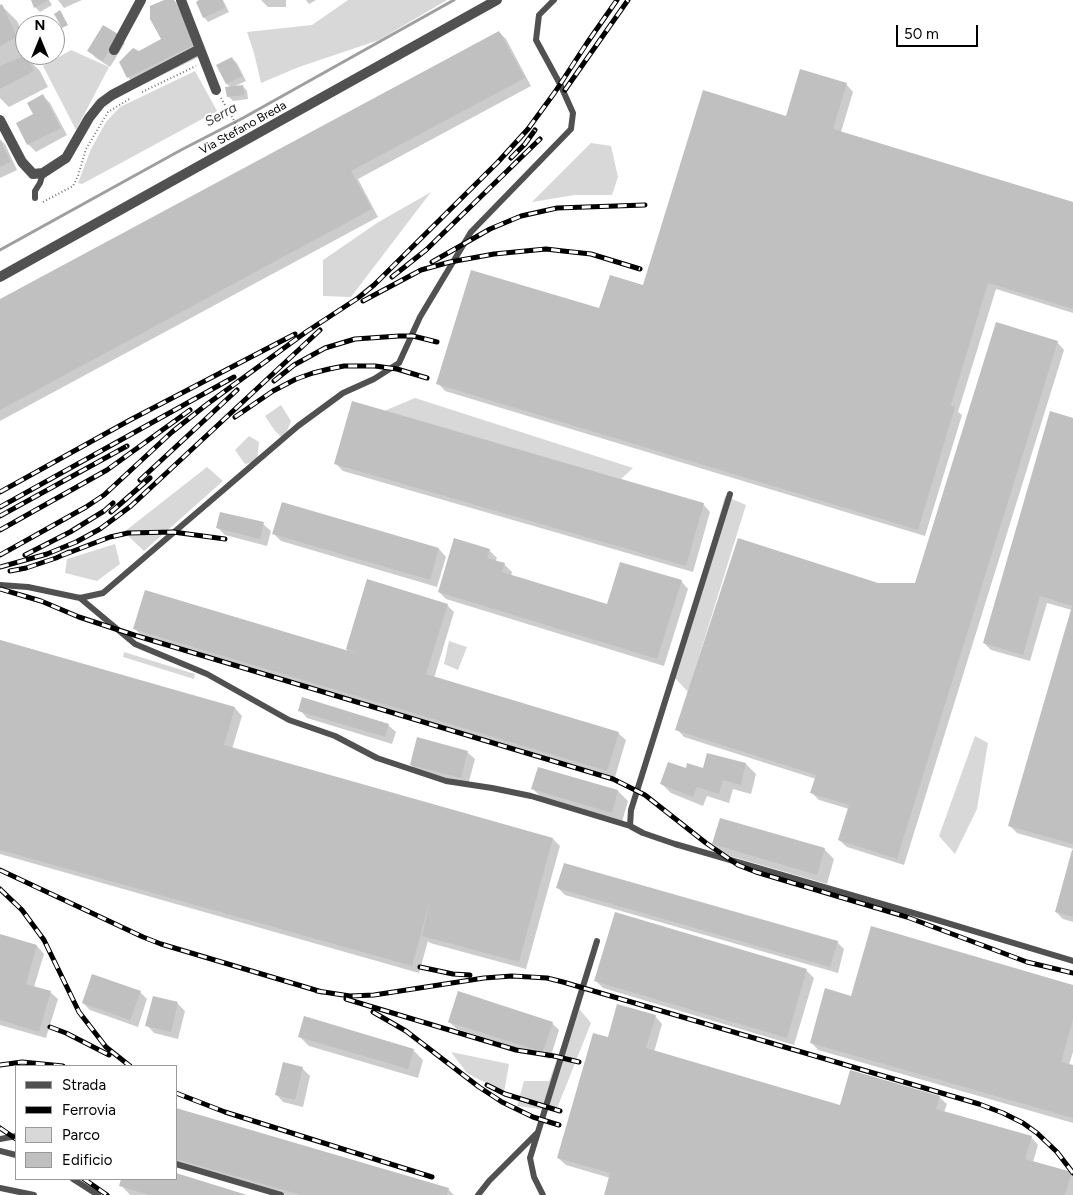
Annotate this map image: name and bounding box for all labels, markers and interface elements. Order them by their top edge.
north arrow [15,15,65,65]
scale bar [898,15,980,47]
text: N [35,17,45,34]
text: 50 m [904,25,939,43]
street label: Via Stefano Breda [197,98,289,158]
water label: Serra [202,99,240,131]
legend [15,1065,178,1180]
text: Strada [62,1076,106,1094]
text: Ferrovia [62,1101,116,1119]
text: Parco [62,1126,100,1144]
text: Edificio [62,1151,112,1169]

